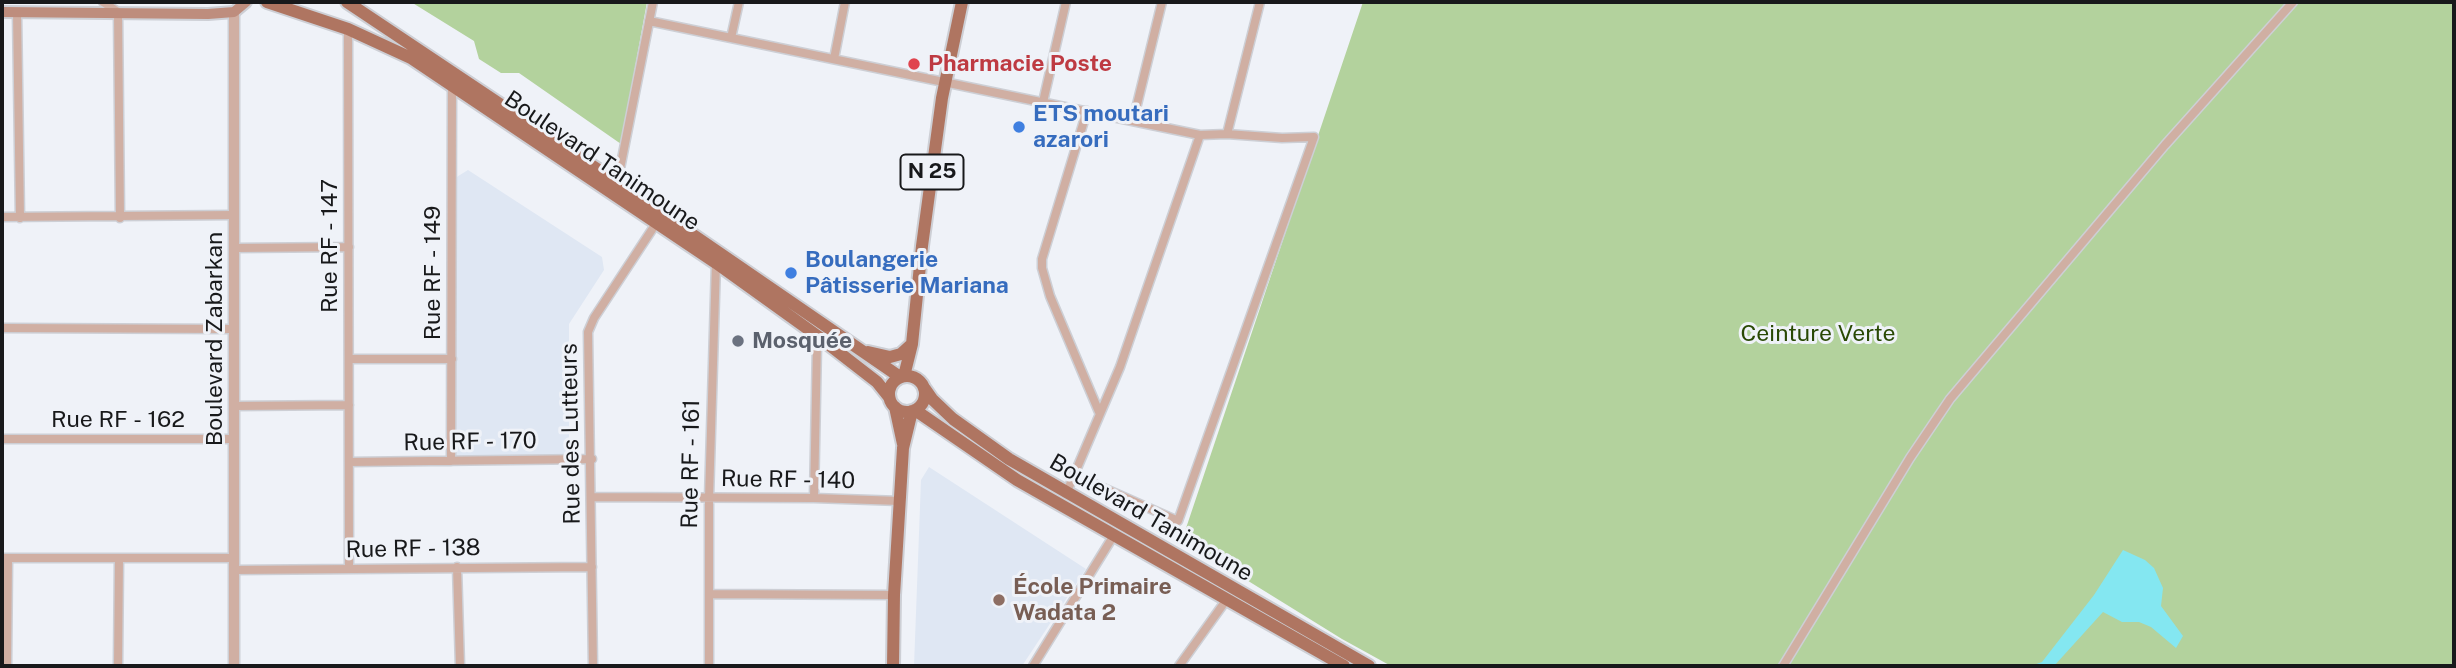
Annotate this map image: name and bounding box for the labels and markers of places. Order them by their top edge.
place label: Pharmacie Poste [928,50,1112,78]
marker: Pharmacie Poste [906,56,922,72]
place label: ETS moutari azarori [1033,100,1169,154]
marker: ETS moutari azarori [1011,119,1027,135]
place label: Boulangerie Pâtisserie Mariana [805,246,1009,300]
marker: Boulangerie Pâtisserie Mariana [783,265,799,281]
place label: Mosquée [752,327,852,355]
marker: Mosquée [730,333,746,349]
place label: École Primaire Wadata 2 [1013,573,1172,627]
marker: École Primaire Wadata 2 [991,592,1007,608]

